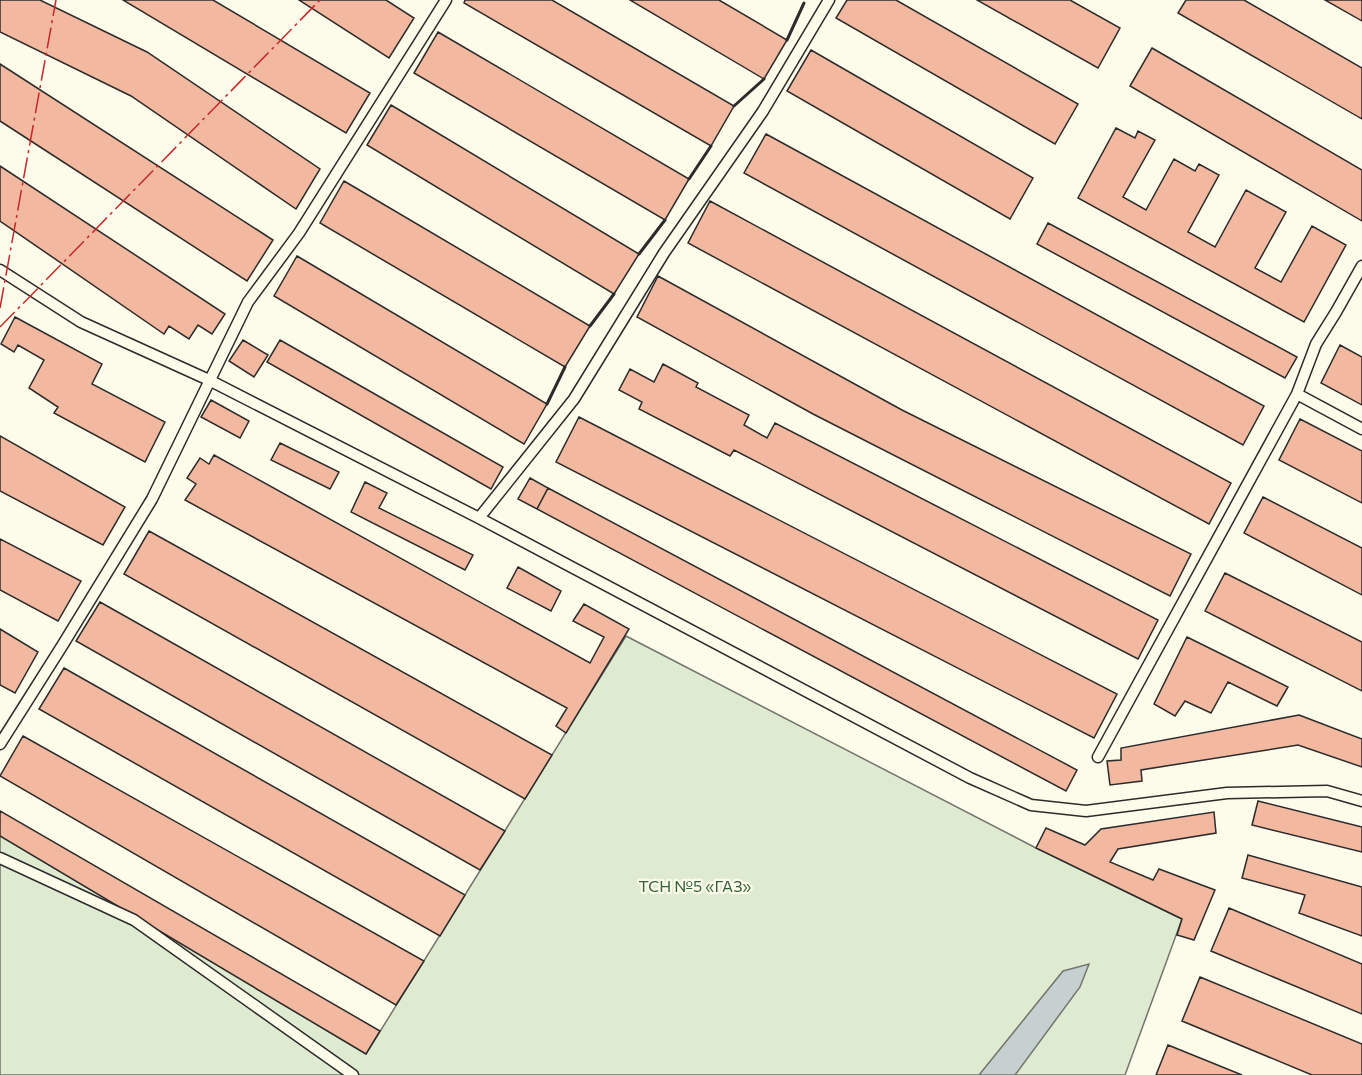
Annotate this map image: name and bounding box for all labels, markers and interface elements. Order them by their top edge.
park label: ТСН №5 «ГАЗ» [639,876,751,895]

